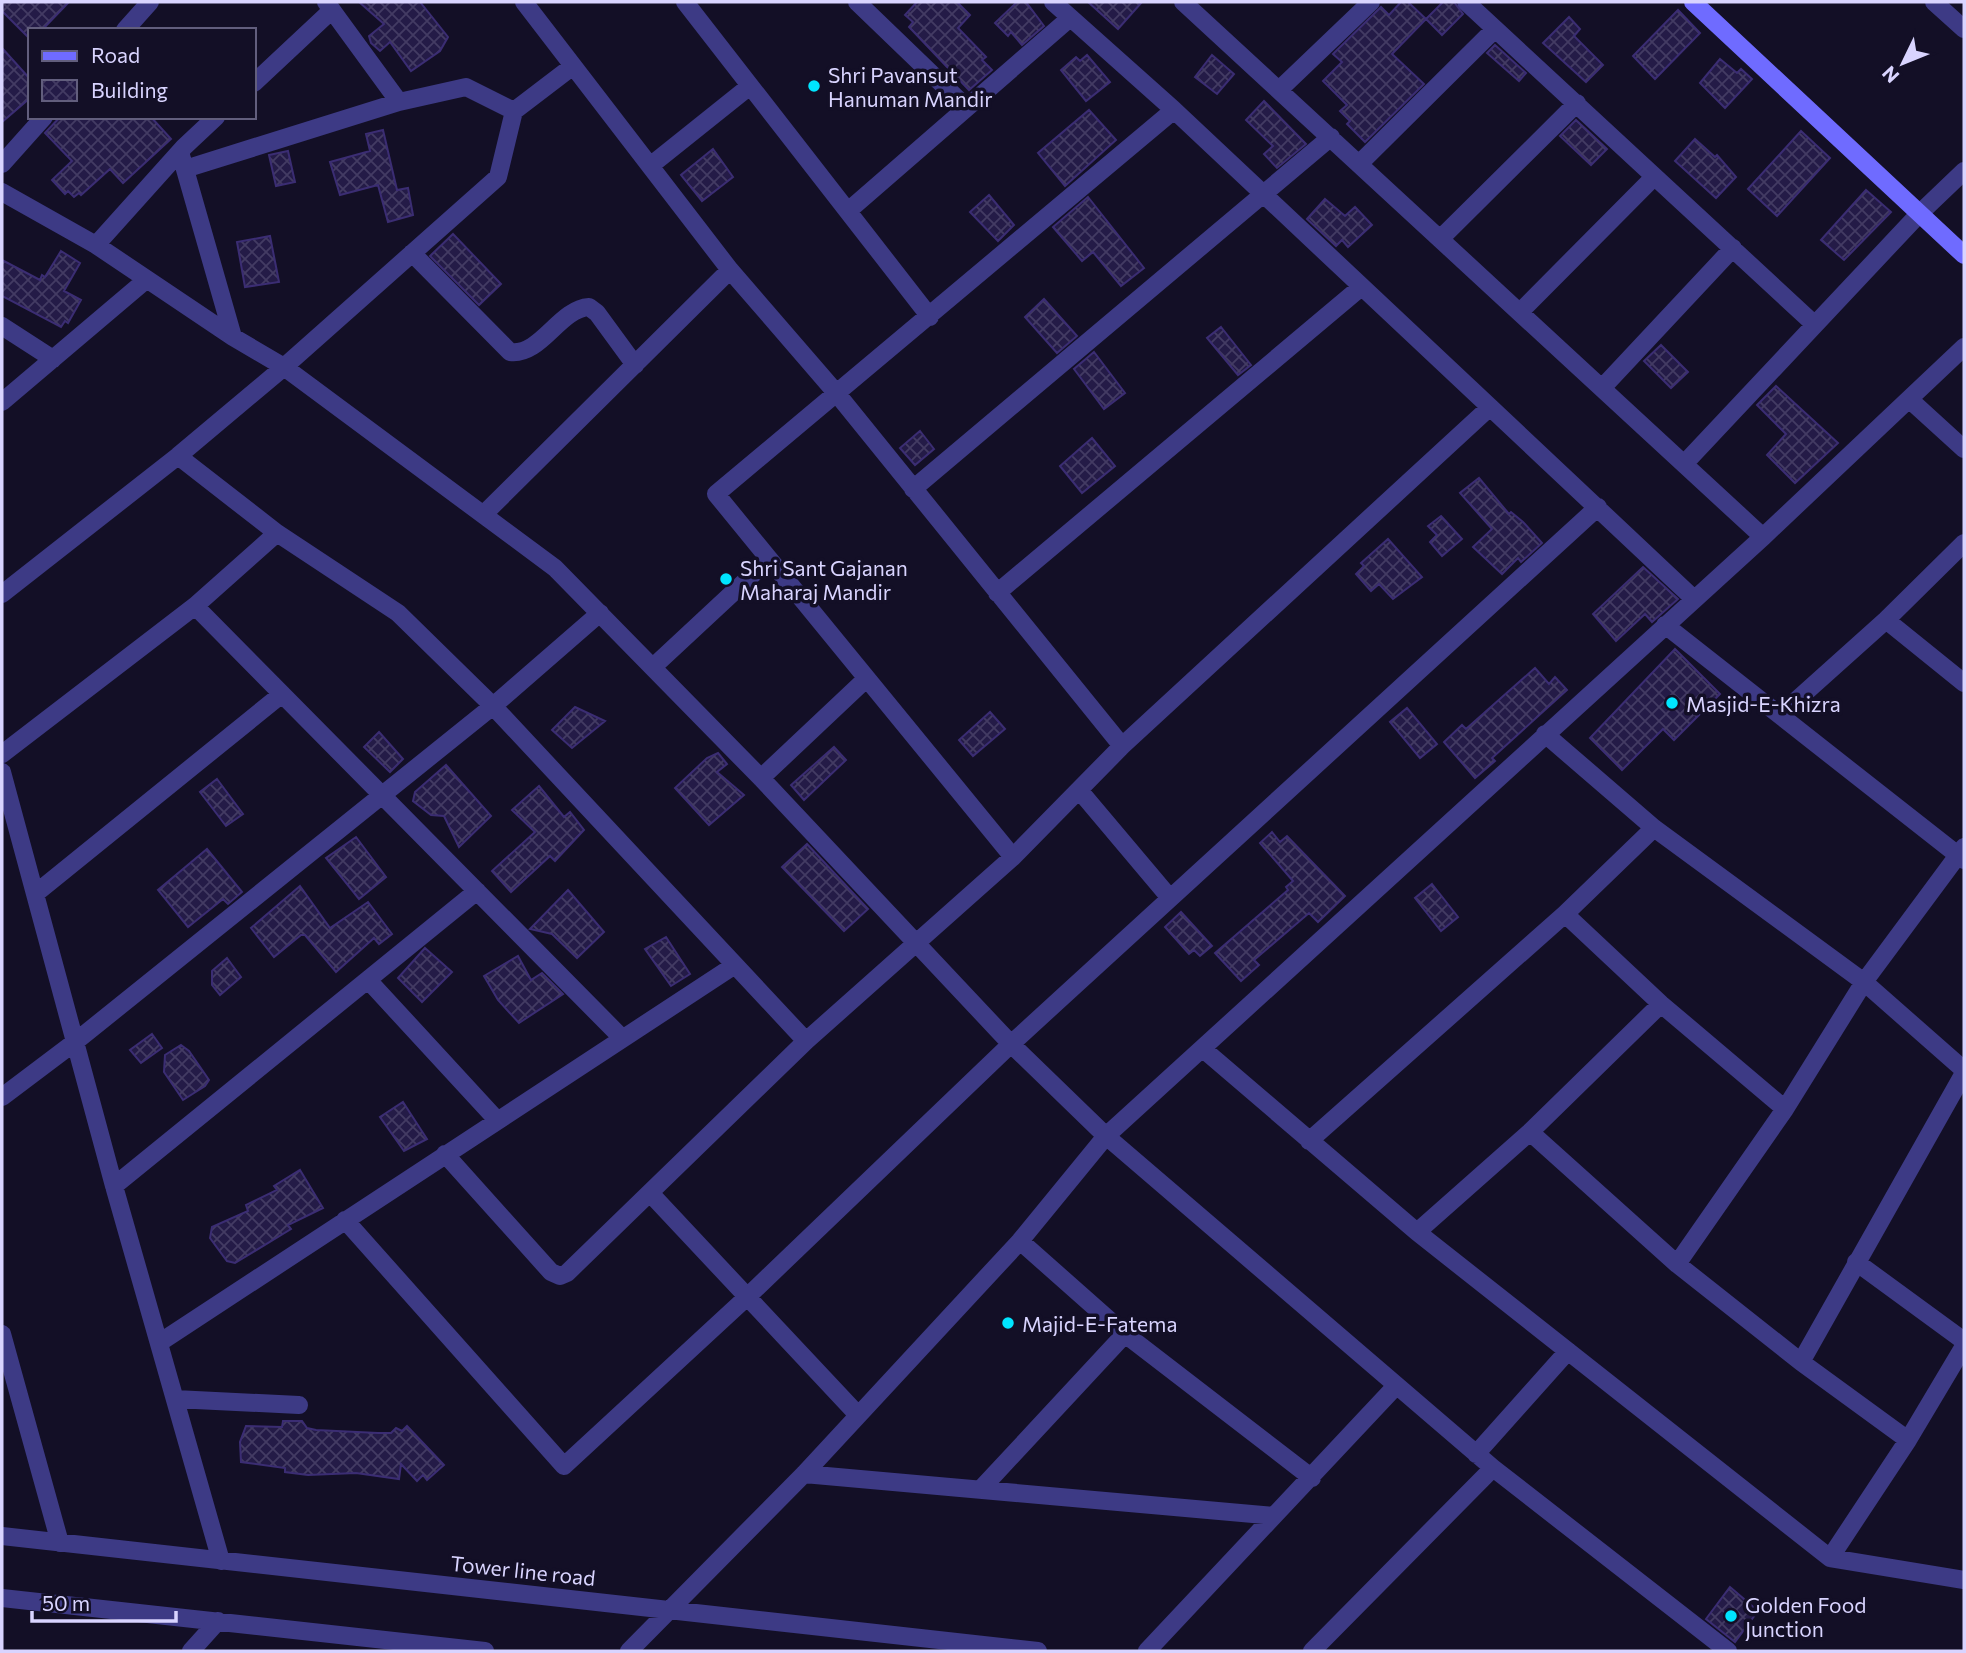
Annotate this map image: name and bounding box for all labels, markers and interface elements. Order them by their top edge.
legend [28,28,256,119]
north arrow [1868,28,1938,98]
text: Road [91,42,140,67]
place label: Shri Pavansut Hanuman Mandir [828,62,993,111]
text: N [1877,62,1903,88]
text: Building [91,77,168,102]
marker: Shri Pavansut Hanuman Mandir [806,78,822,94]
place label: Shri Sant Gajanan Maharaj Mandir [740,555,908,604]
marker: Shri Sant Gajanan Maharaj Mandir [718,571,734,587]
place label: Masjid-E-Khizra [1686,691,1841,716]
marker: Masjid-E-Khizra [1664,695,1680,711]
place label: Majid-E-Fatema [1022,1311,1177,1336]
marker: Majid-E-Fatema [1000,1315,1016,1331]
street label: Tower line road [449,1550,597,1590]
scale bar [32,1580,175,1624]
text: 50 m [42,1590,90,1615]
place label: Golden Food Junction [1745,1592,1866,1641]
marker: Golden Food Junction [1723,1608,1739,1624]

